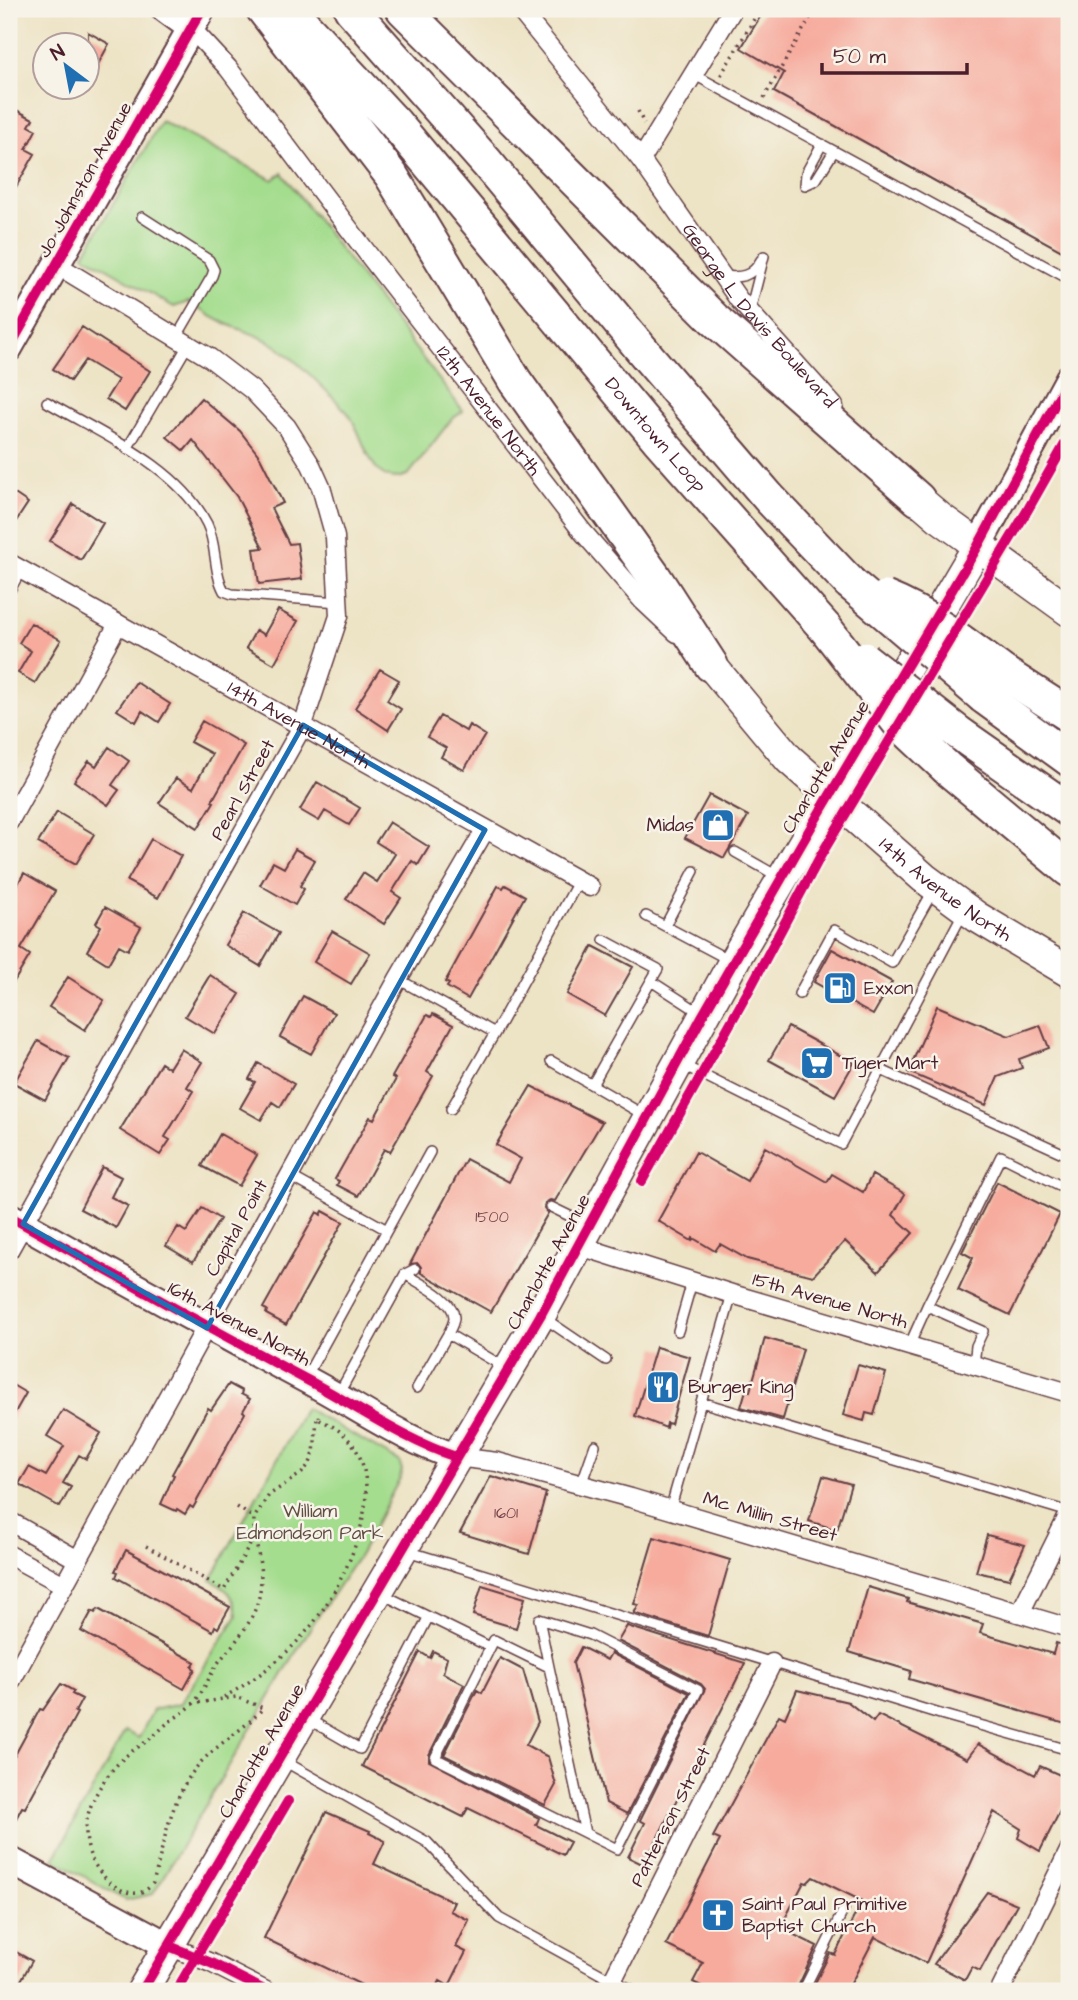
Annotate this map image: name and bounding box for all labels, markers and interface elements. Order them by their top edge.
north arrow [32,32,102,102]
scale bar [822,32,968,76]
text: N [46,38,70,67]
text: 50 m [833,42,887,71]
street label: Jo Johnston Avenue [31,97,139,263]
street label: George L Davis Boulevard [676,218,843,414]
street label: 12th Avenue North [430,340,548,482]
street label: Downtown Loop [599,371,713,499]
street label: 14th Avenue North [223,674,376,776]
street label: Charlotte Avenue [775,695,877,839]
street label: Pearl Street [204,734,282,845]
shop icon: Midas [699,806,737,844]
place label: Midas [646,812,694,839]
street label: 14th Avenue North [873,831,1017,948]
fuel station icon: Exxon [821,969,859,1007]
place label: Exxon [864,975,913,1002]
supermarket icon: Tiger Mart [798,1044,836,1082]
place label: Tiger Mart [842,1050,939,1078]
street label: Capital Point [199,1174,275,1282]
street label: Charlotte Avenue [500,1189,598,1335]
house number: 1500 [475,1206,509,1228]
street label: 15th Avenue North [749,1266,911,1336]
street label: 16th Avenue North [163,1275,316,1373]
restaurant icon: Burger King [644,1368,682,1406]
place label: Burger King [688,1374,794,1402]
street label: Mc Millin Street [700,1485,841,1549]
park label: William Edmondson Park [237,1498,384,1547]
house number: 1601 [494,1502,518,1524]
street label: Charlotte Avenue [212,1679,312,1823]
street label: Patterson Street [624,1742,718,1892]
place label: Saint Paul Primitive Baptist Church [742,1891,907,1940]
church icon: Saint Paul Primitive Baptist Church [699,1896,737,1934]

